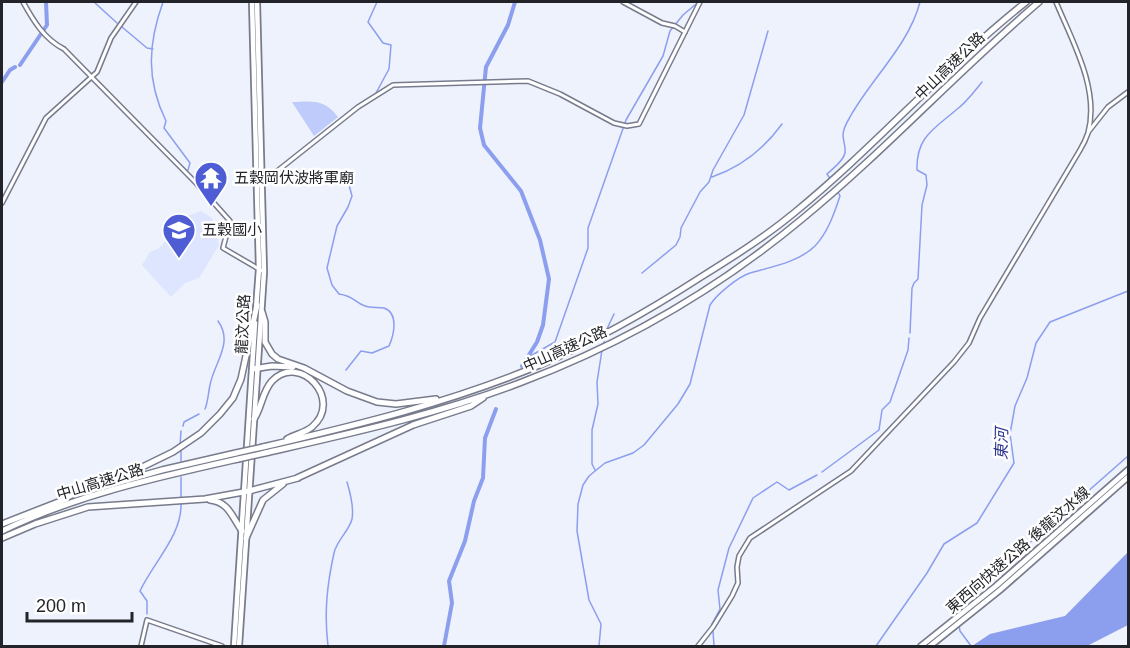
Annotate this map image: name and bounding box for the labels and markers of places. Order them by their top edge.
temple icon: 五穀岡伏波將軍廟 [193,160,229,207]
place label: 五穀岡伏波將軍廟 [234,169,354,186]
school or university icon: 五穀國小 [161,212,197,259]
place label: 五穀國小 [202,221,262,238]

